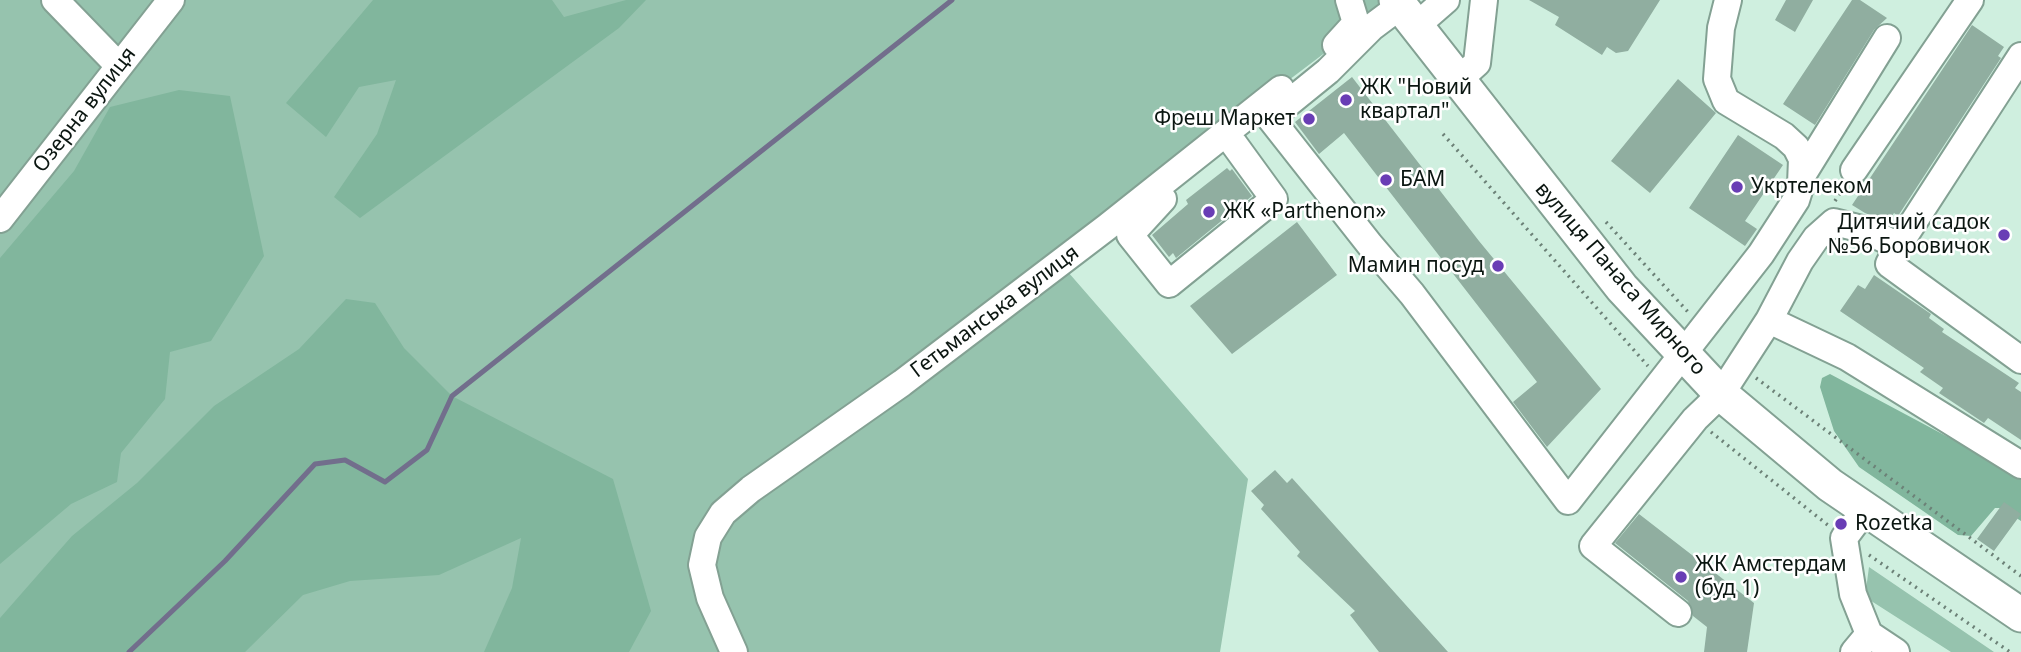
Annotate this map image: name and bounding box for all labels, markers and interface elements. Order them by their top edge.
street label: Озерна вулиця [28,42,142,178]
place label: ЖК "Новий квартал" [1360,75,1472,125]
marker: ЖК "Новий квартал" [1338,92,1354,108]
place label: Фреш Маркет [1154,106,1295,132]
marker: Фреш Маркет [1301,111,1317,127]
place label: БАМ [1400,167,1445,193]
marker: БАМ [1378,172,1394,188]
place label: Укртелеком [1751,174,1872,200]
street label: вулиця Панаса Мирного [1529,177,1711,381]
marker: Укртелеком [1729,179,1745,195]
place label: ЖК «Parthenon» [1223,199,1386,225]
marker: ЖК «Parthenon» [1201,204,1217,220]
place label: Дитячий садок №56 Боровичок [1828,210,1990,260]
marker: Дитячий садок №56 Боровичок [1996,227,2012,243]
street label: Гетьманська вулиця [906,240,1084,384]
place label: Мамин посуд [1348,253,1484,279]
marker: Мамин посуд [1490,258,1506,274]
place label: Rozetka [1855,511,1933,537]
marker: Rozetka [1833,516,1849,532]
place label: ЖК Амстердам (буд 1) [1695,552,1847,602]
marker: ЖК Амстердам (буд 1) [1673,569,1689,585]

